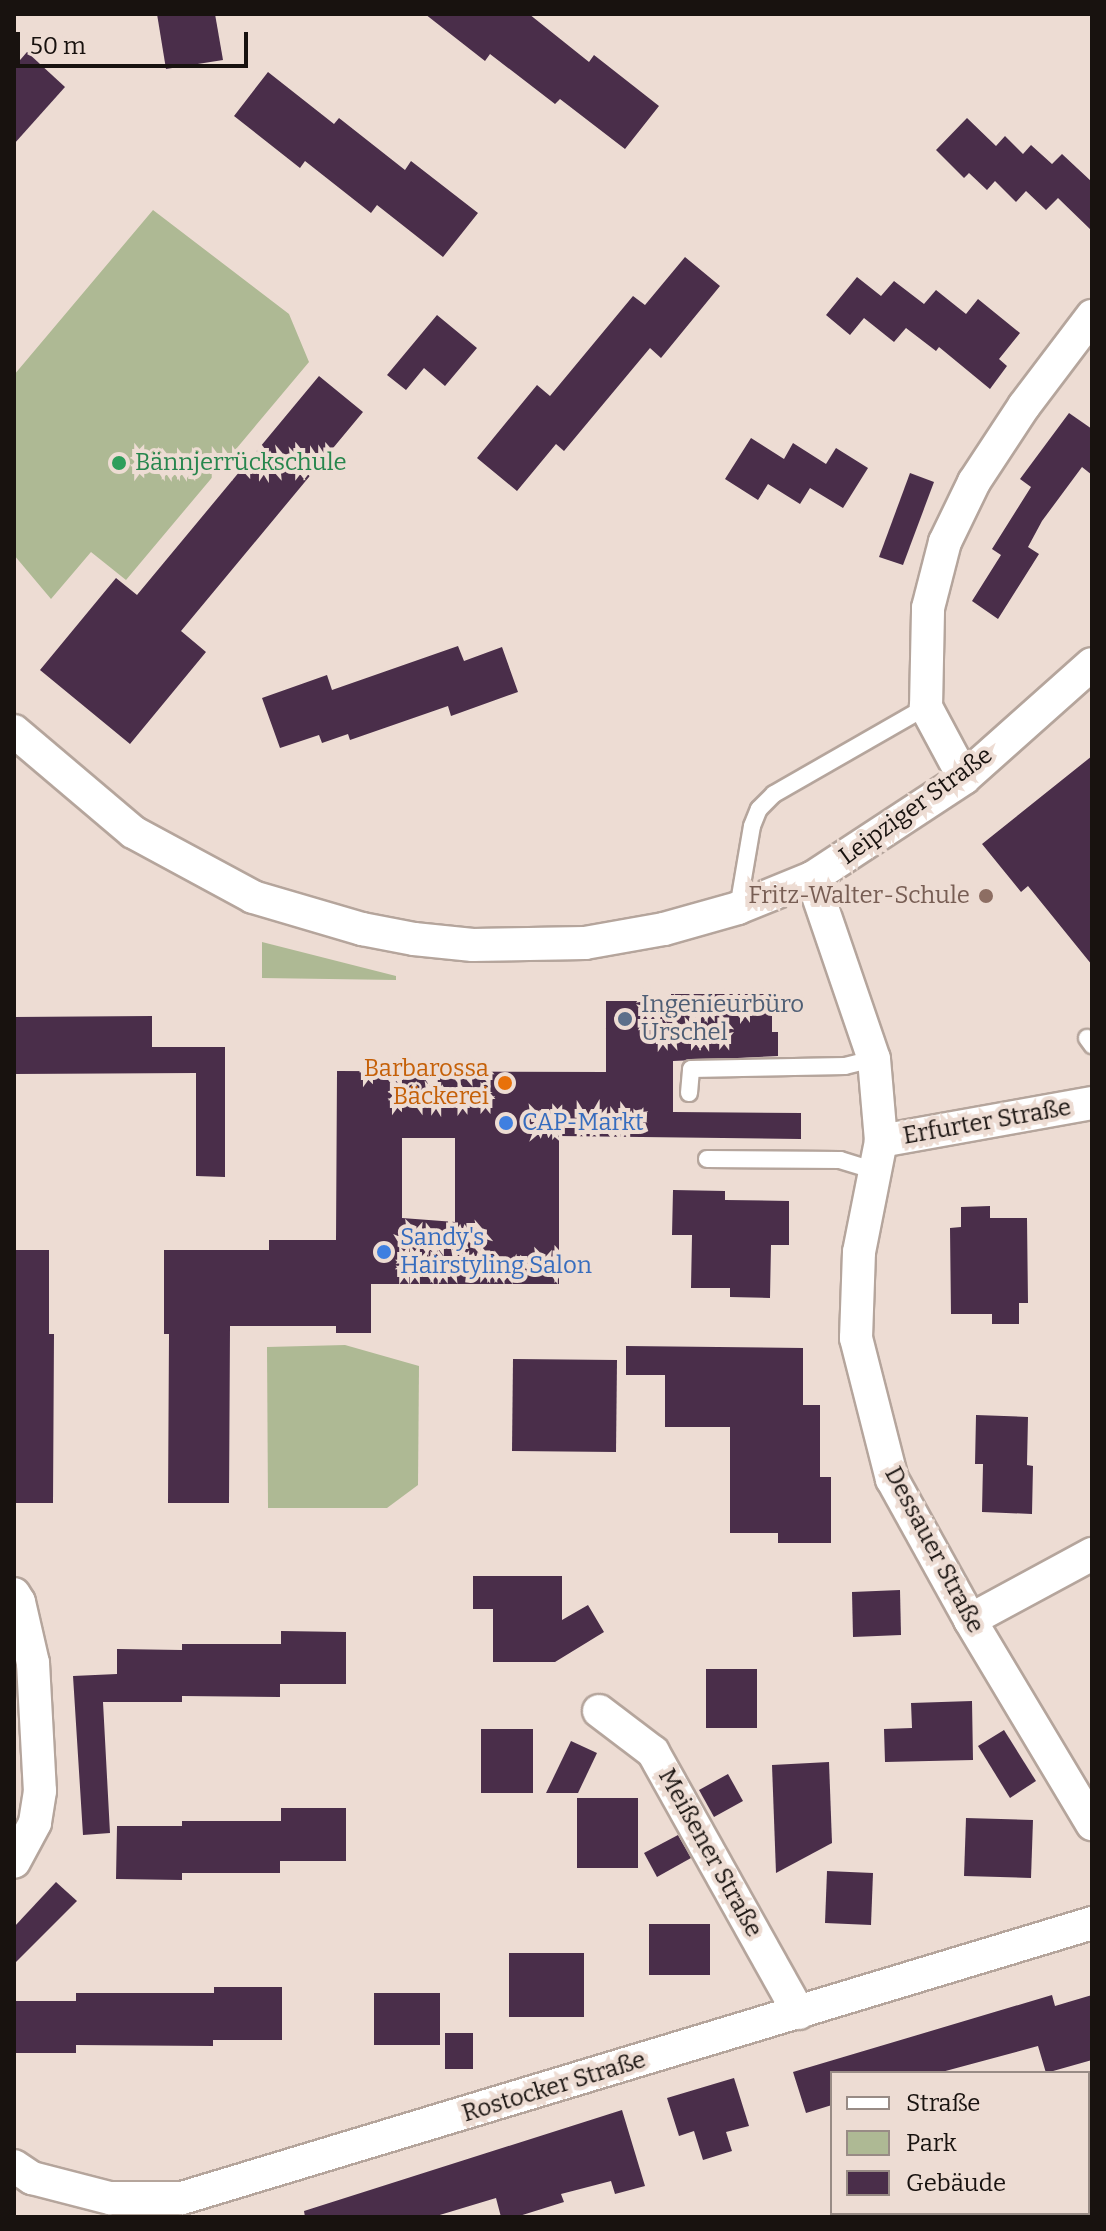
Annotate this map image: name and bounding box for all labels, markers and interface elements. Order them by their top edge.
scale bar [20,16,252,66]
text: 50 m [30,32,86,60]
place label: Bännjerrückschule [135,449,347,477]
marker: Bännjerrückschule [110,454,128,472]
street label: Leipziger Straße [834,741,998,871]
place label: Fritz-Walter-Schule [748,882,970,910]
marker: Fritz-Walter-Schule [977,887,995,905]
place label: Ingenieurbüro Urschel [641,991,804,1047]
marker: Ingenieurbüro Urschel [616,1010,634,1028]
place label: Barbarossa Bäckerei [364,1055,489,1111]
marker: Barbarossa Bäckerei [496,1074,514,1092]
street label: Erfurter Straße [901,1093,1073,1151]
place label: CAP-Markt [522,1109,644,1137]
marker: CAP-Markt [497,1114,515,1132]
place label: Sandy's Hairstyling Salon [400,1224,592,1280]
marker: Sandy's Hairstyling Salon [375,1243,393,1261]
street label: Dessauer Straße [878,1462,990,1638]
street label: Meißener Straße [652,1764,768,1942]
street label: Rostocker Straße [459,2045,649,2129]
legend [830,2071,1090,2215]
text: Straße [906,2089,980,2117]
text: Park [906,2129,957,2157]
text: Gebäude [906,2169,1006,2197]

